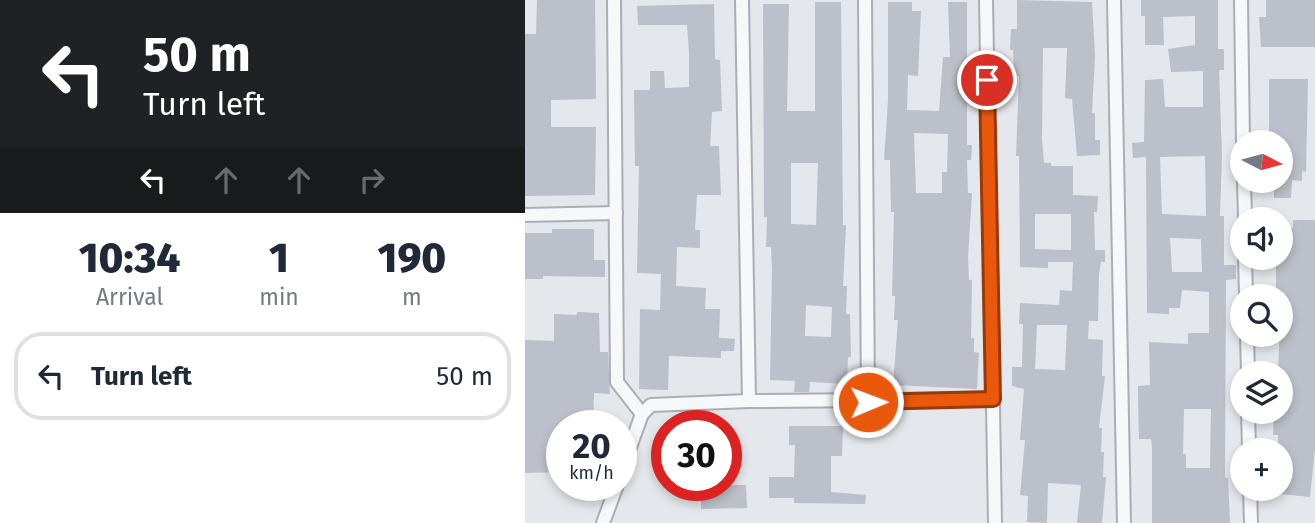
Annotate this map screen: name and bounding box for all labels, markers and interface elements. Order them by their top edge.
text: 50 m [143,25,251,84]
icon: left [28,28,119,119]
pin [957,50,1017,110]
icon: arrive [968,61,1006,99]
text: Turn left [143,85,265,123]
north arrow [1230,130,1293,192]
map controls [1230,130,1293,501]
icon: left [134,161,172,199]
icon: ahead [207,161,245,199]
icon: ahead [280,161,318,199]
icon: right [353,161,391,199]
button: sound [1230,207,1293,270]
text: 10:34 [79,233,181,283]
text: 1 [269,233,289,283]
text: 190 [378,233,446,283]
text: Arrival [96,283,163,311]
text: min [259,283,299,311]
text: m [402,283,422,311]
button: search [1230,284,1293,347]
icon: left [32,357,70,395]
text: Turn left [91,361,192,392]
text: 50 m [436,361,493,392]
button: layers [1230,361,1293,424]
position arrow [831,365,905,439]
speed limit sign: 30 [651,410,742,501]
text: 20 [572,425,611,467]
button: + [1230,438,1293,501]
text: km/h [569,462,614,484]

